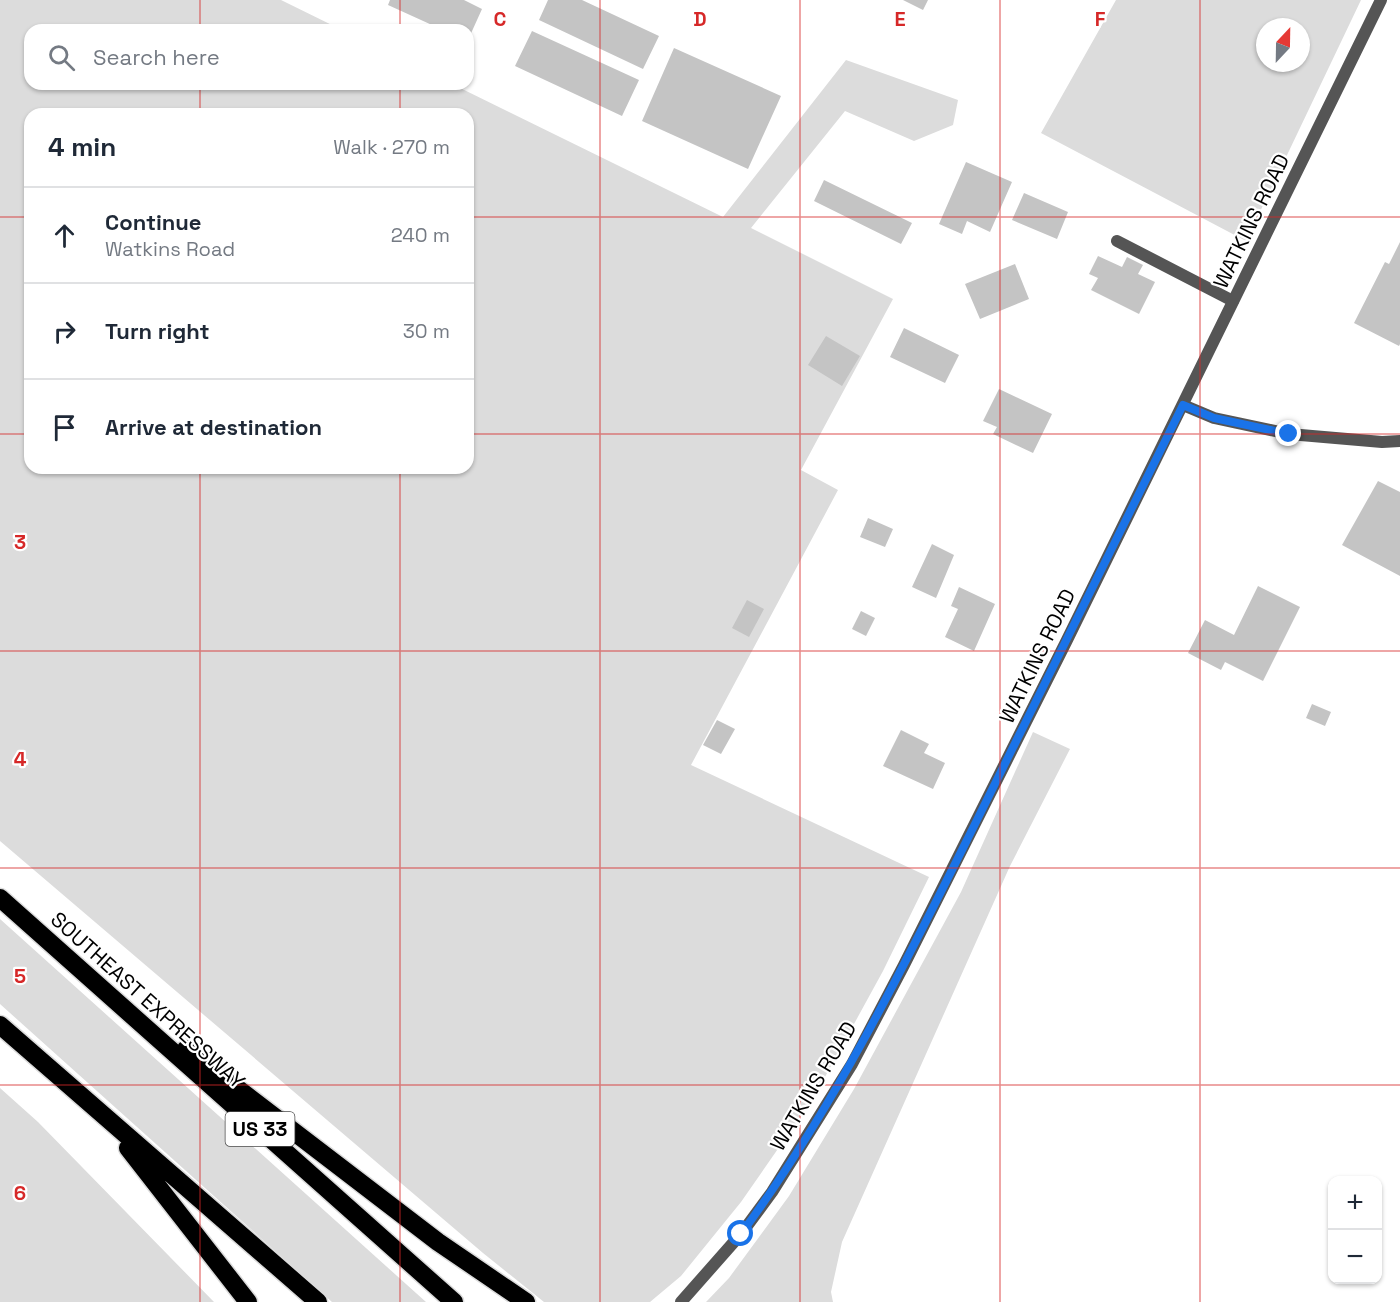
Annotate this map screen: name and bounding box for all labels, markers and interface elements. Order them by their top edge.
text: C [494,6,507,32]
text: D [693,6,707,32]
text: E [894,6,906,32]
text: F [1095,6,1106,32]
north arrow [1256,18,1310,72]
search box [24,24,474,90]
icon: search [45,41,78,74]
text: Search here [93,43,220,71]
text: 4 min [48,130,116,164]
text: Walk · 270 m [333,134,450,160]
street label: WATKINS ROAD [1207,149,1295,293]
text: Continue [105,208,201,236]
icon: ahead [48,219,81,252]
text: 240 m [391,222,450,248]
text: Watkins Road [105,236,235,262]
icon: right [48,315,81,348]
text: Turn right [105,317,210,345]
text: 30 m [403,318,450,344]
icon: arrive [48,411,81,444]
text: Arrive at destination [105,413,322,441]
route end [1275,420,1301,446]
text: 3 [14,529,26,555]
street label: WATKINS ROAD [993,584,1081,728]
text: 4 [14,746,27,772]
street label: SOUTHEAST EXPRESSWAY [45,906,251,1095]
text: 5 [14,963,26,989]
street label: WATKINS ROAD [764,1016,862,1156]
road number: US 33 [226,1112,294,1146]
map controls [1328,1176,1382,1284]
button: + [1328,1176,1382,1230]
text: 6 [14,1180,26,1206]
route start [727,1220,753,1246]
button: − [1328,1230,1382,1284]

